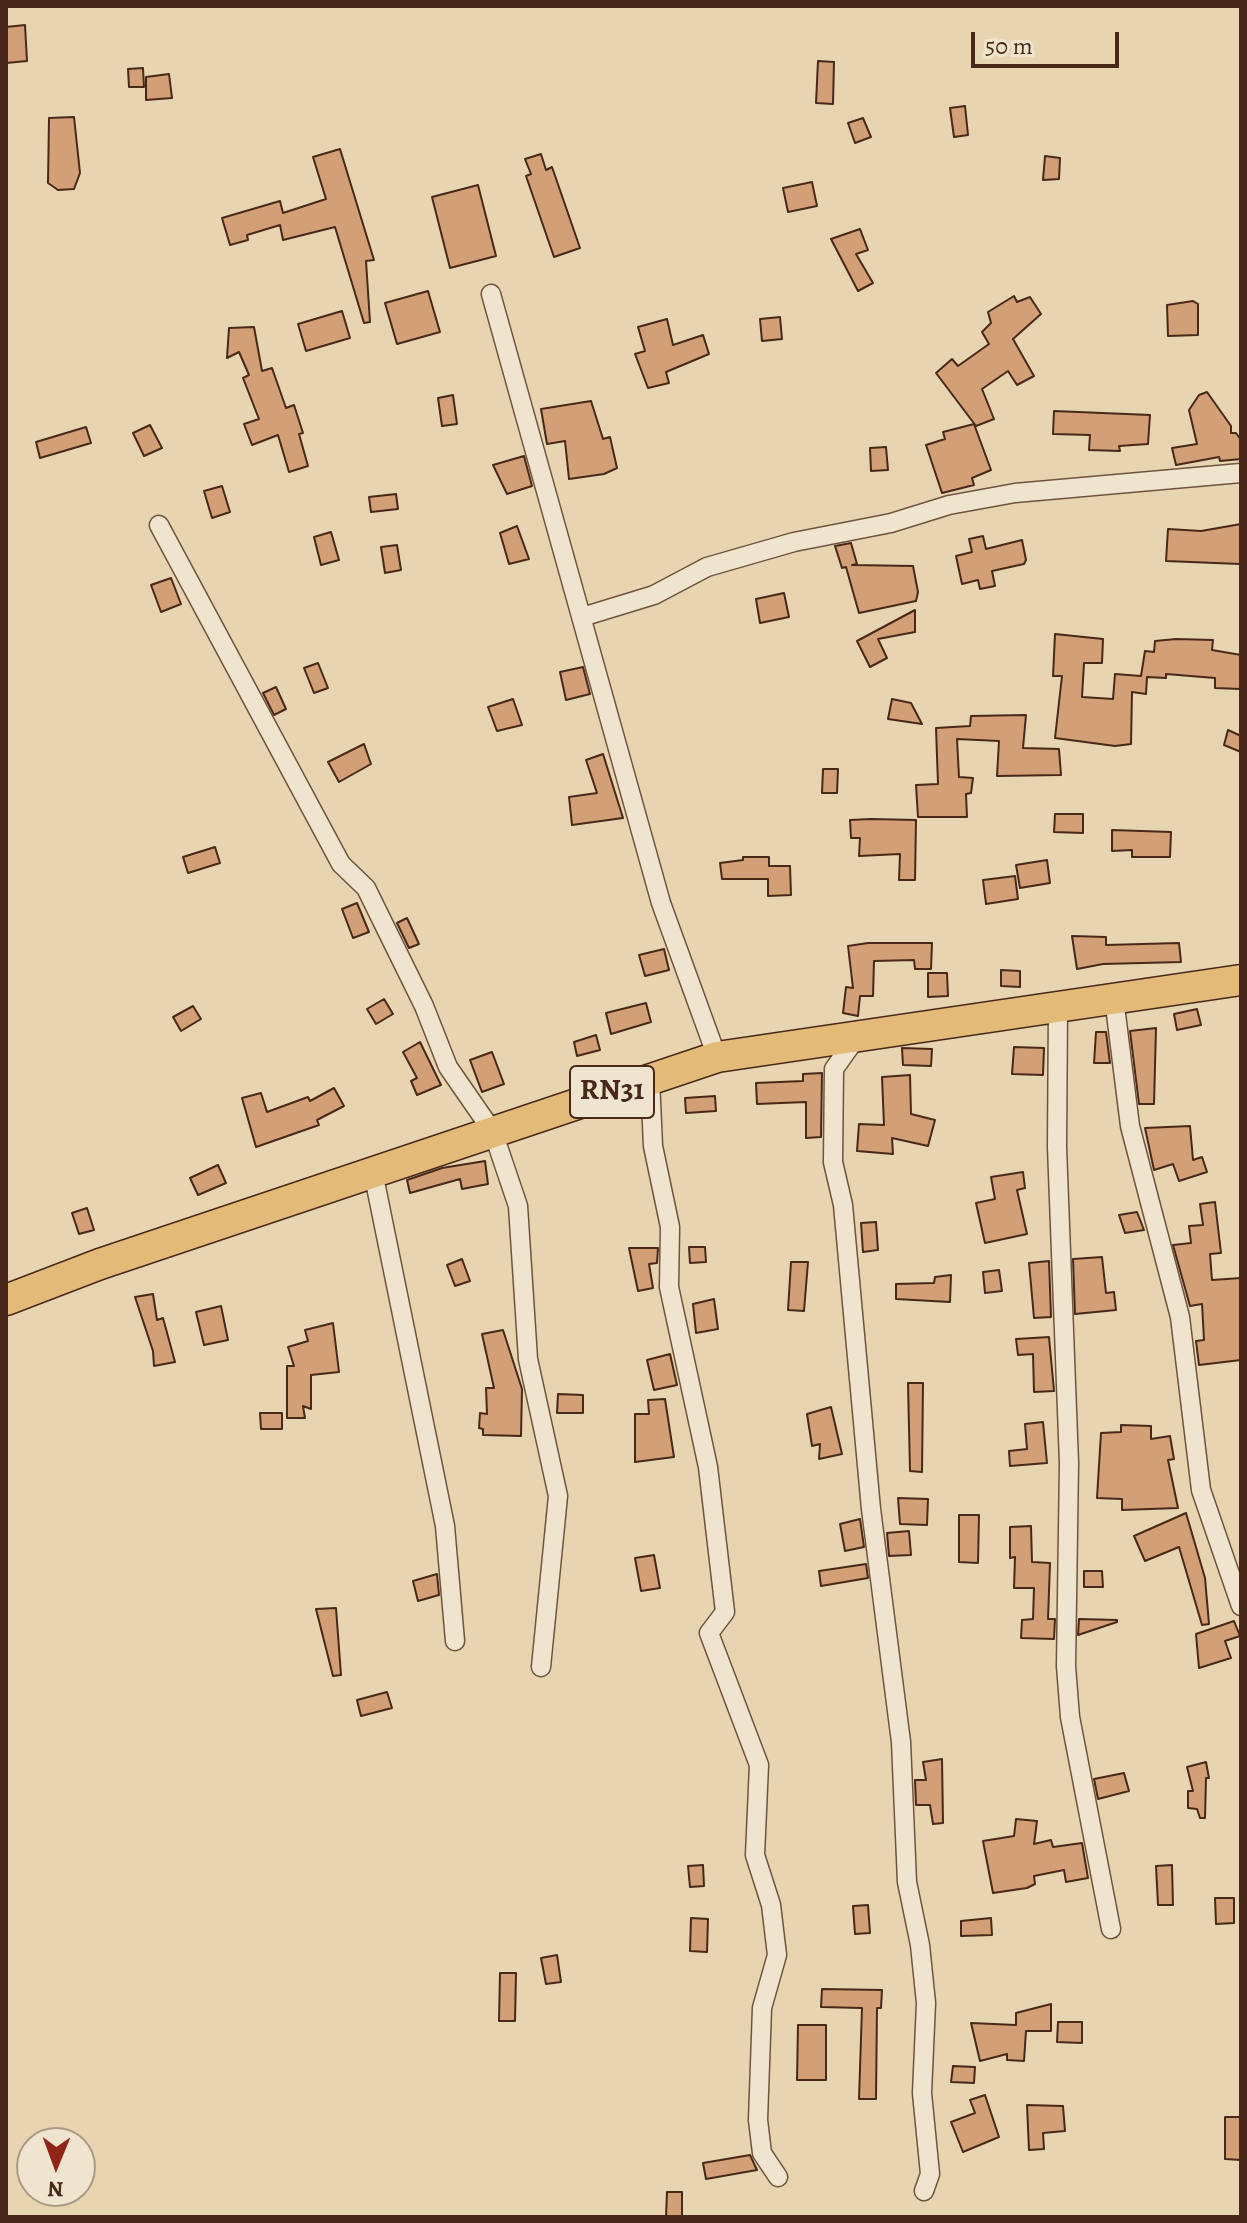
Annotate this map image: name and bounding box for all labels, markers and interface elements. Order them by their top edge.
scale bar [975,16,1123,66]
text: 50 m [985,30,1033,62]
road number: RN31 [570,1066,654,1118]
north arrow [16,2127,96,2207]
text: N [47,2174,64,2204]

